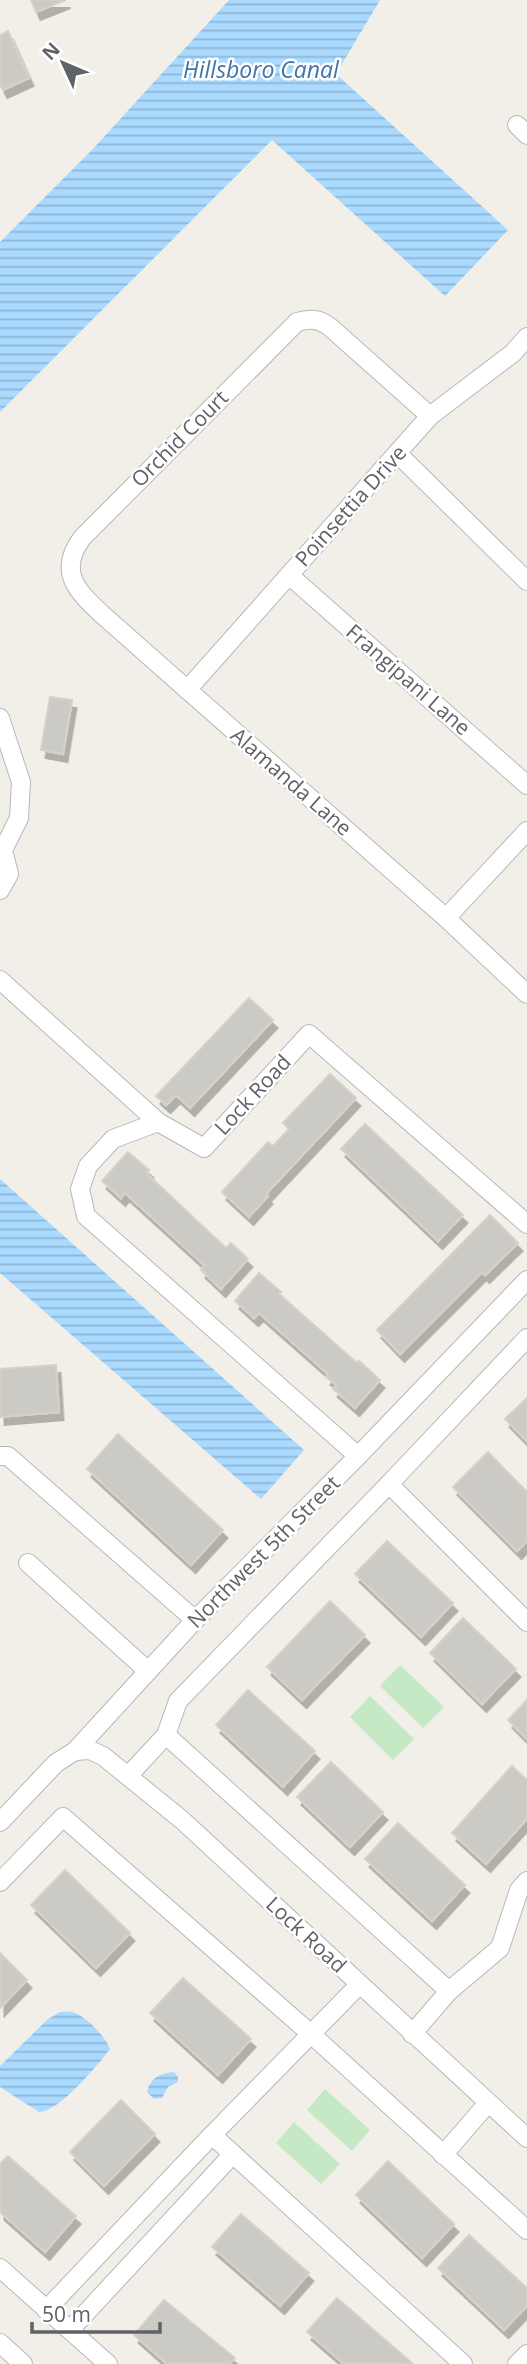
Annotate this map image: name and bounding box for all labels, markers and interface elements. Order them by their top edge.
north arrow [28,28,98,98]
text: N [36,37,65,66]
water label: Hillsboro Canal [183,53,340,85]
street label: Orchid Court [125,384,234,493]
street label: Poinsettia Drive [288,439,412,572]
street label: Frangipani Lane [341,617,477,741]
street label: Alamanda Lane [225,721,358,842]
street label: Lock Road [208,1048,297,1141]
street label: Northwest 5th Street [181,1469,346,1634]
street label: Lock Road [260,1890,353,1979]
scale bar [32,2290,159,2334]
text: 50 m [42,2300,91,2328]

